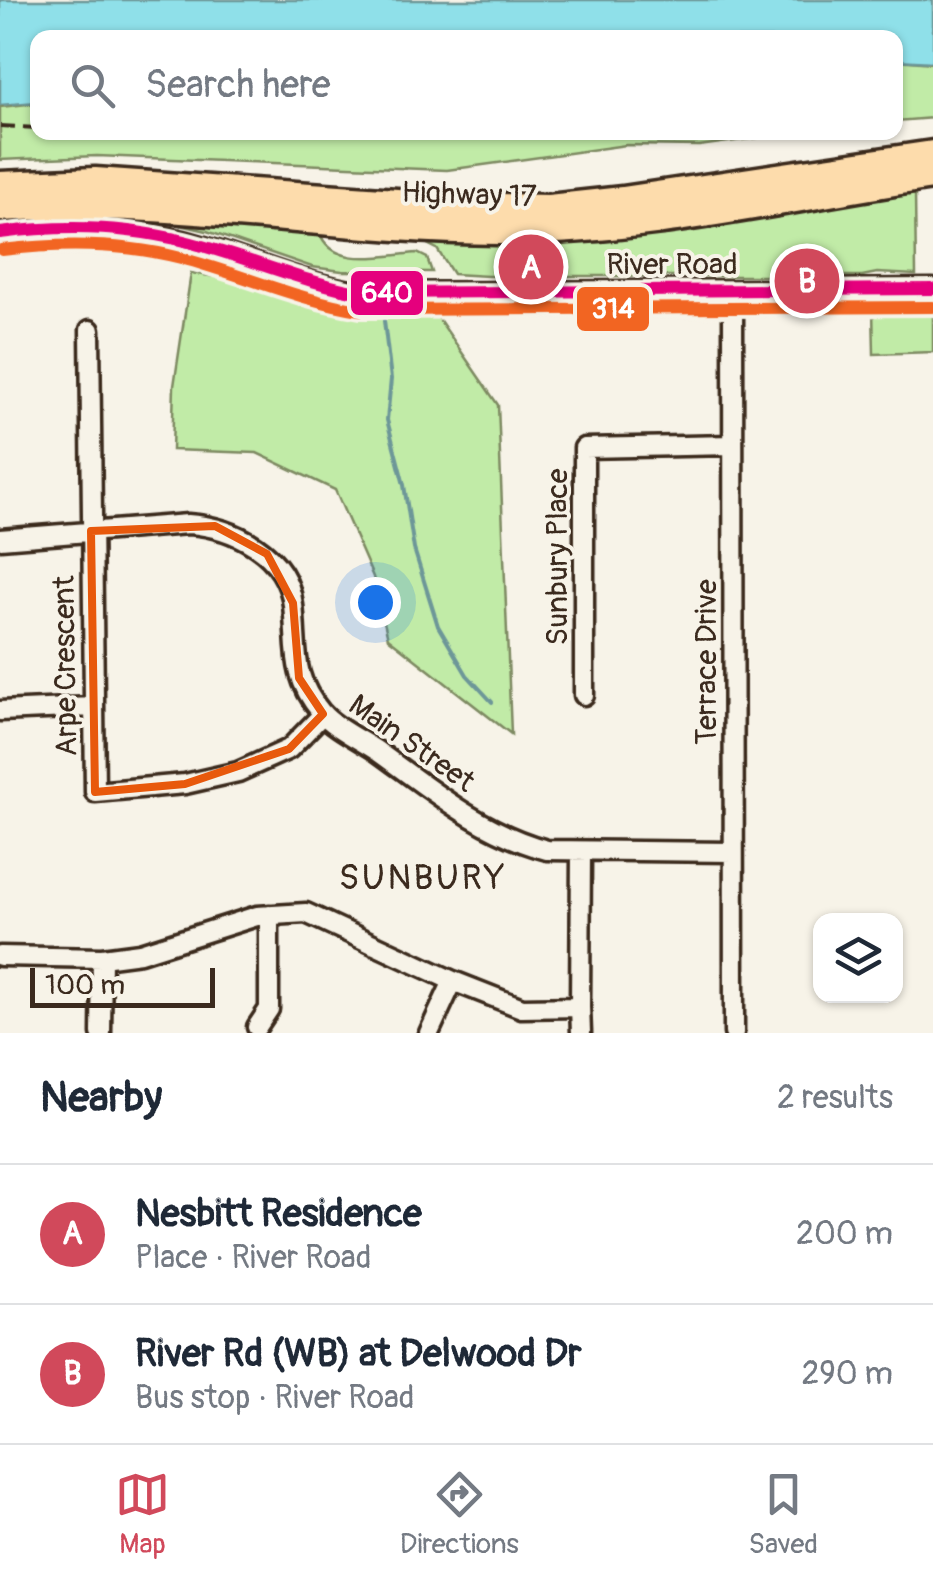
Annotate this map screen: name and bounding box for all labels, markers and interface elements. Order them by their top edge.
search box [30,30,903,140]
icon: search [65,58,120,113]
text: Search here [145,61,331,109]
street label: Highway 17 [401,174,537,215]
pin: A [498,230,564,304]
pin: B [774,244,840,318]
street label: River Road [606,246,738,283]
line badge: 640 [349,269,425,317]
text: 640 [361,276,413,311]
line badge: 314 [575,285,651,333]
text: 314 [592,292,635,327]
street label: Sunbury Place [539,468,576,646]
street label: Arpe Crescent [45,574,86,757]
your location [350,577,401,628]
street label: Terrace Drive [688,579,725,745]
street label: Main Street [342,687,483,801]
district label: SUNBURY [339,856,507,900]
map controls [813,913,903,1003]
button: layers [813,913,903,1003]
scale bar [30,963,215,1008]
text: 100 m [45,968,125,1003]
text: Nearby [40,1072,162,1124]
text: 2 results [777,1078,893,1118]
text: Nesbitt Residence [135,1190,422,1238]
text: A [62,1214,83,1254]
text: 200 m [796,1214,893,1254]
text: Place · River Road [135,1238,371,1278]
text: River Rd (WB) at Delwood Dr [135,1330,582,1378]
text: B [63,1354,82,1394]
text: 290 m [801,1354,893,1394]
text: Bus stop · River Road [135,1378,415,1418]
tab: Map [115,1467,170,1562]
tab: Directions [400,1467,519,1562]
tab: Saved [749,1467,818,1562]

